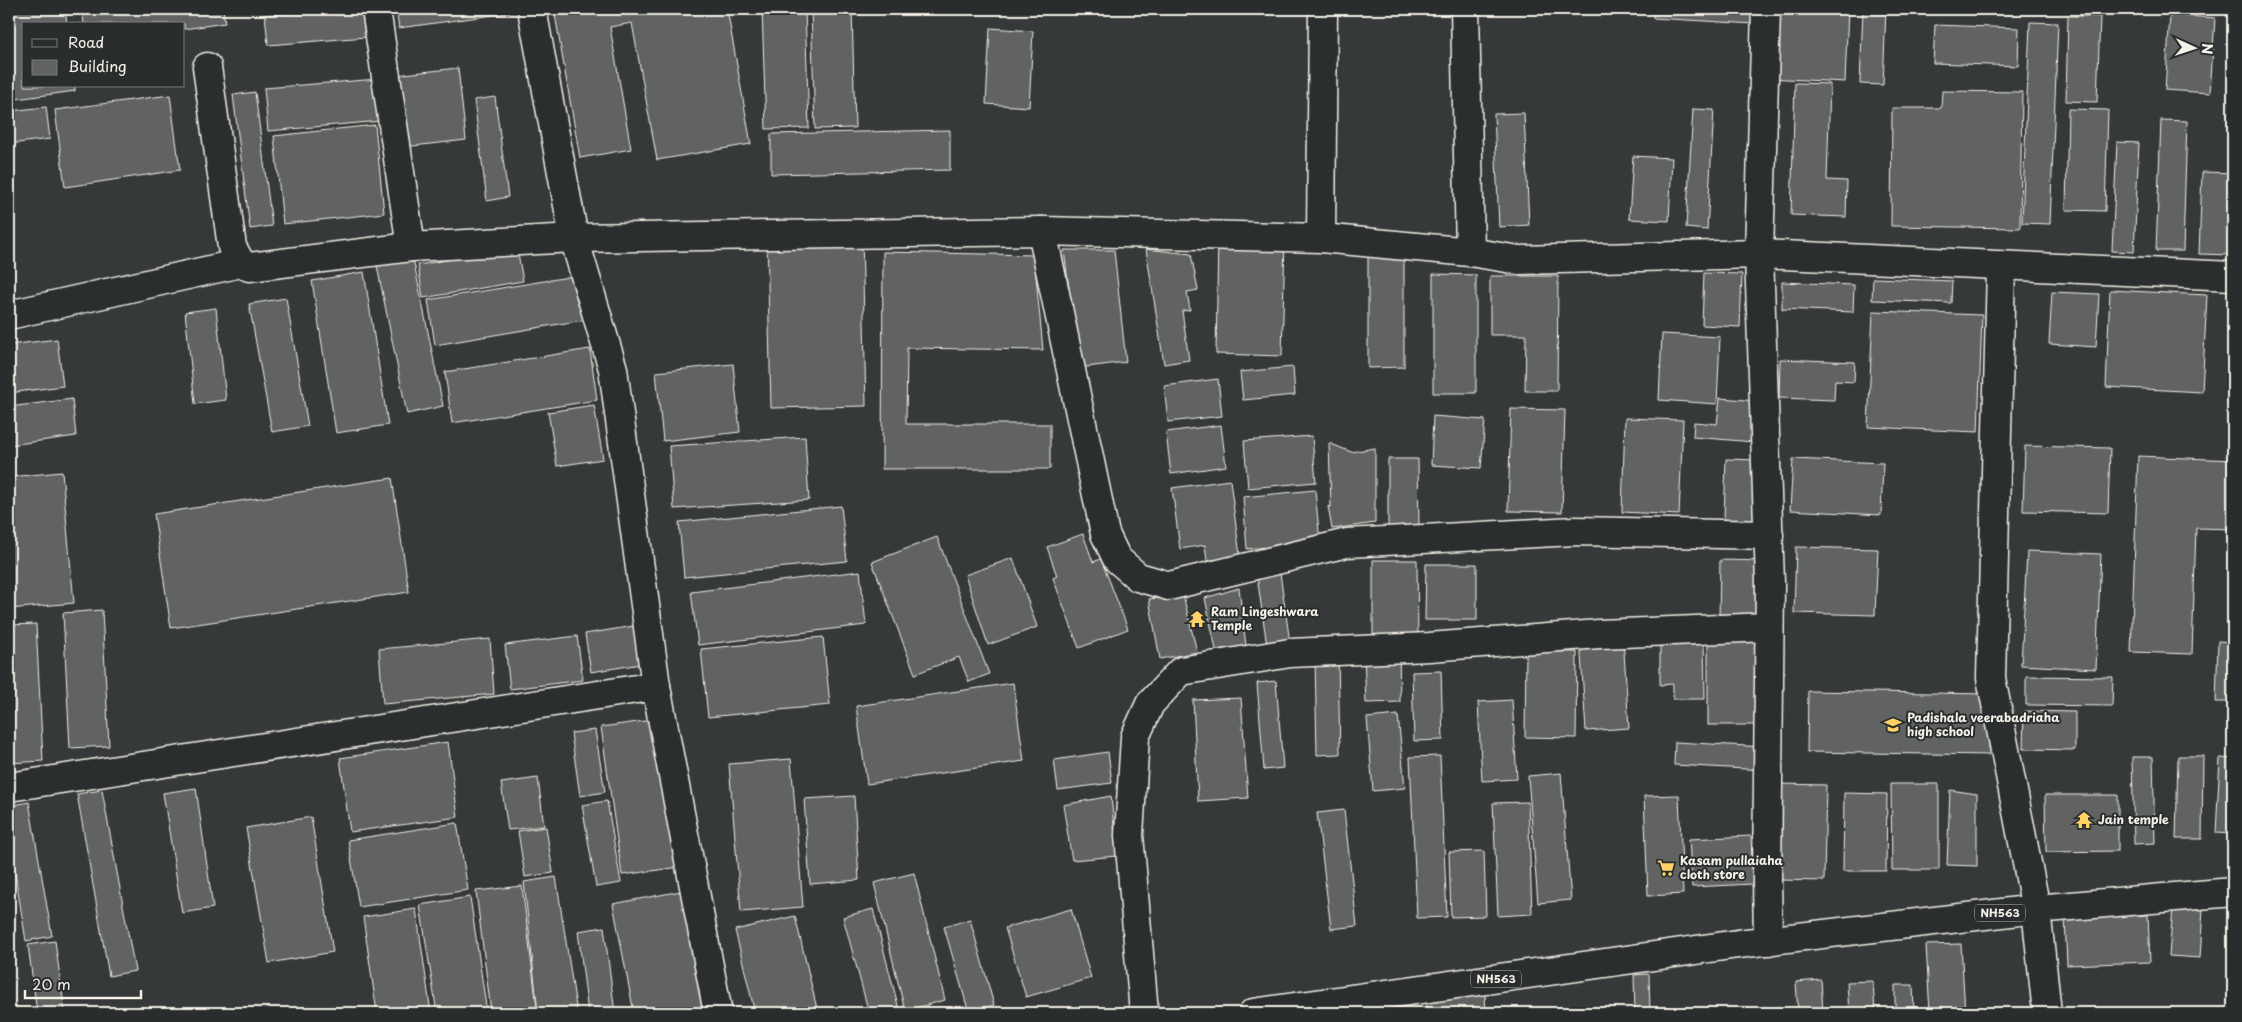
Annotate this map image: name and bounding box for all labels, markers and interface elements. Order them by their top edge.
legend [22,22,185,88]
north arrow [2170,22,2220,72]
text: Road [68,30,104,53]
text: N [2197,43,2218,55]
text: Building [68,54,127,77]
place label: Ram Lingeshwara Temple [1211,602,1319,634]
temple icon: Ram Lingeshwara Temple [1187,609,1207,629]
place label: Padishala veerabadriaha high school [1907,708,2060,740]
school or university icon: Padishala veerabadriaha high school [1883,715,1903,735]
temple icon: Jain temple [2074,810,2094,830]
place label: Jain temple [2098,810,2169,828]
place label: Kasam pullaiaha cloth store [1680,851,1784,883]
supermarket icon: Kasam pullaiaha cloth store [1656,858,1676,878]
road number: NH563 [1975,904,2025,921]
scale bar [25,967,141,999]
road number: NH563 [1471,971,1521,988]
text: 20 m [32,972,71,995]

